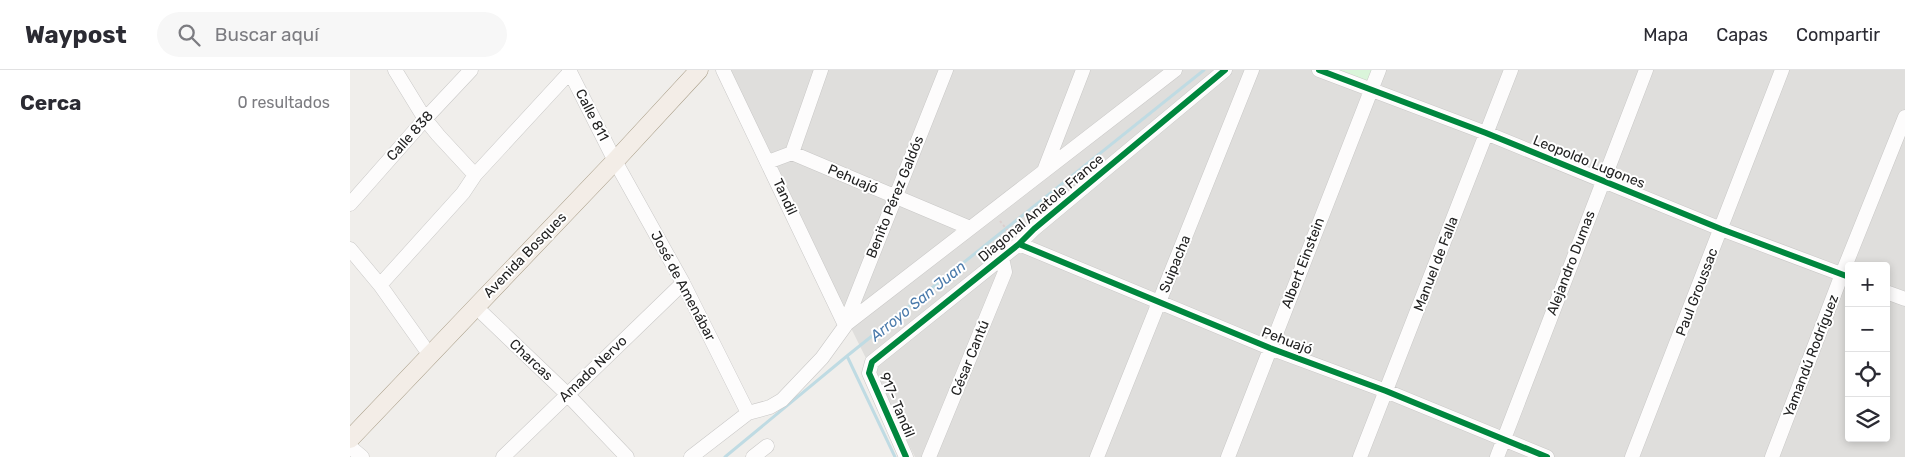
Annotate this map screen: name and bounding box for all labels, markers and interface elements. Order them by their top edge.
search box [157,12,507,57]
text: Waypost [25,21,127,49]
icon: search [175,21,203,49]
text: Buscar aquí [215,23,319,46]
text: Mapa [1643,24,1688,46]
text: Capas [1716,24,1768,46]
text: Compartir [1796,24,1880,46]
street label: Calle 811 [572,86,612,144]
text: Cerca [20,90,81,115]
text: 0 resultados [237,93,330,112]
street label: Calle 838 [383,107,437,164]
street label: Leopoldo Lugones [1531,132,1647,192]
street label: Benito Pérez Galdós [863,133,927,261]
street label: Diagonal Anatole France [975,150,1107,265]
street label: Pehuajó [825,161,881,197]
street label: Tandil [769,176,801,218]
street label: Alejandro Dumas [1543,208,1599,318]
street label: Avenida Bosques [480,209,570,301]
street label: Manuel de Falla [1410,214,1462,314]
street label: Albert Einstein [1278,215,1328,311]
street label: José de Amenábar [647,228,719,344]
street label: Suipacha [1156,233,1194,295]
street label: Paul Groussac [1672,245,1722,338]
water label: Arroyo San Juan [866,257,969,346]
map controls [1845,262,1890,442]
button: + [1845,262,1890,307]
street label: Yamandú Rodríguez [1780,292,1842,420]
button: − [1845,307,1890,352]
street label: César Cantú [947,318,993,398]
street label: Pehuajó [1259,324,1315,358]
street label: Amado Nervo [556,332,630,406]
street label: Charcas [506,336,556,384]
button: locate [1845,352,1890,397]
street label: 917- Tandil [876,370,918,440]
button: layers [1845,397,1890,442]

